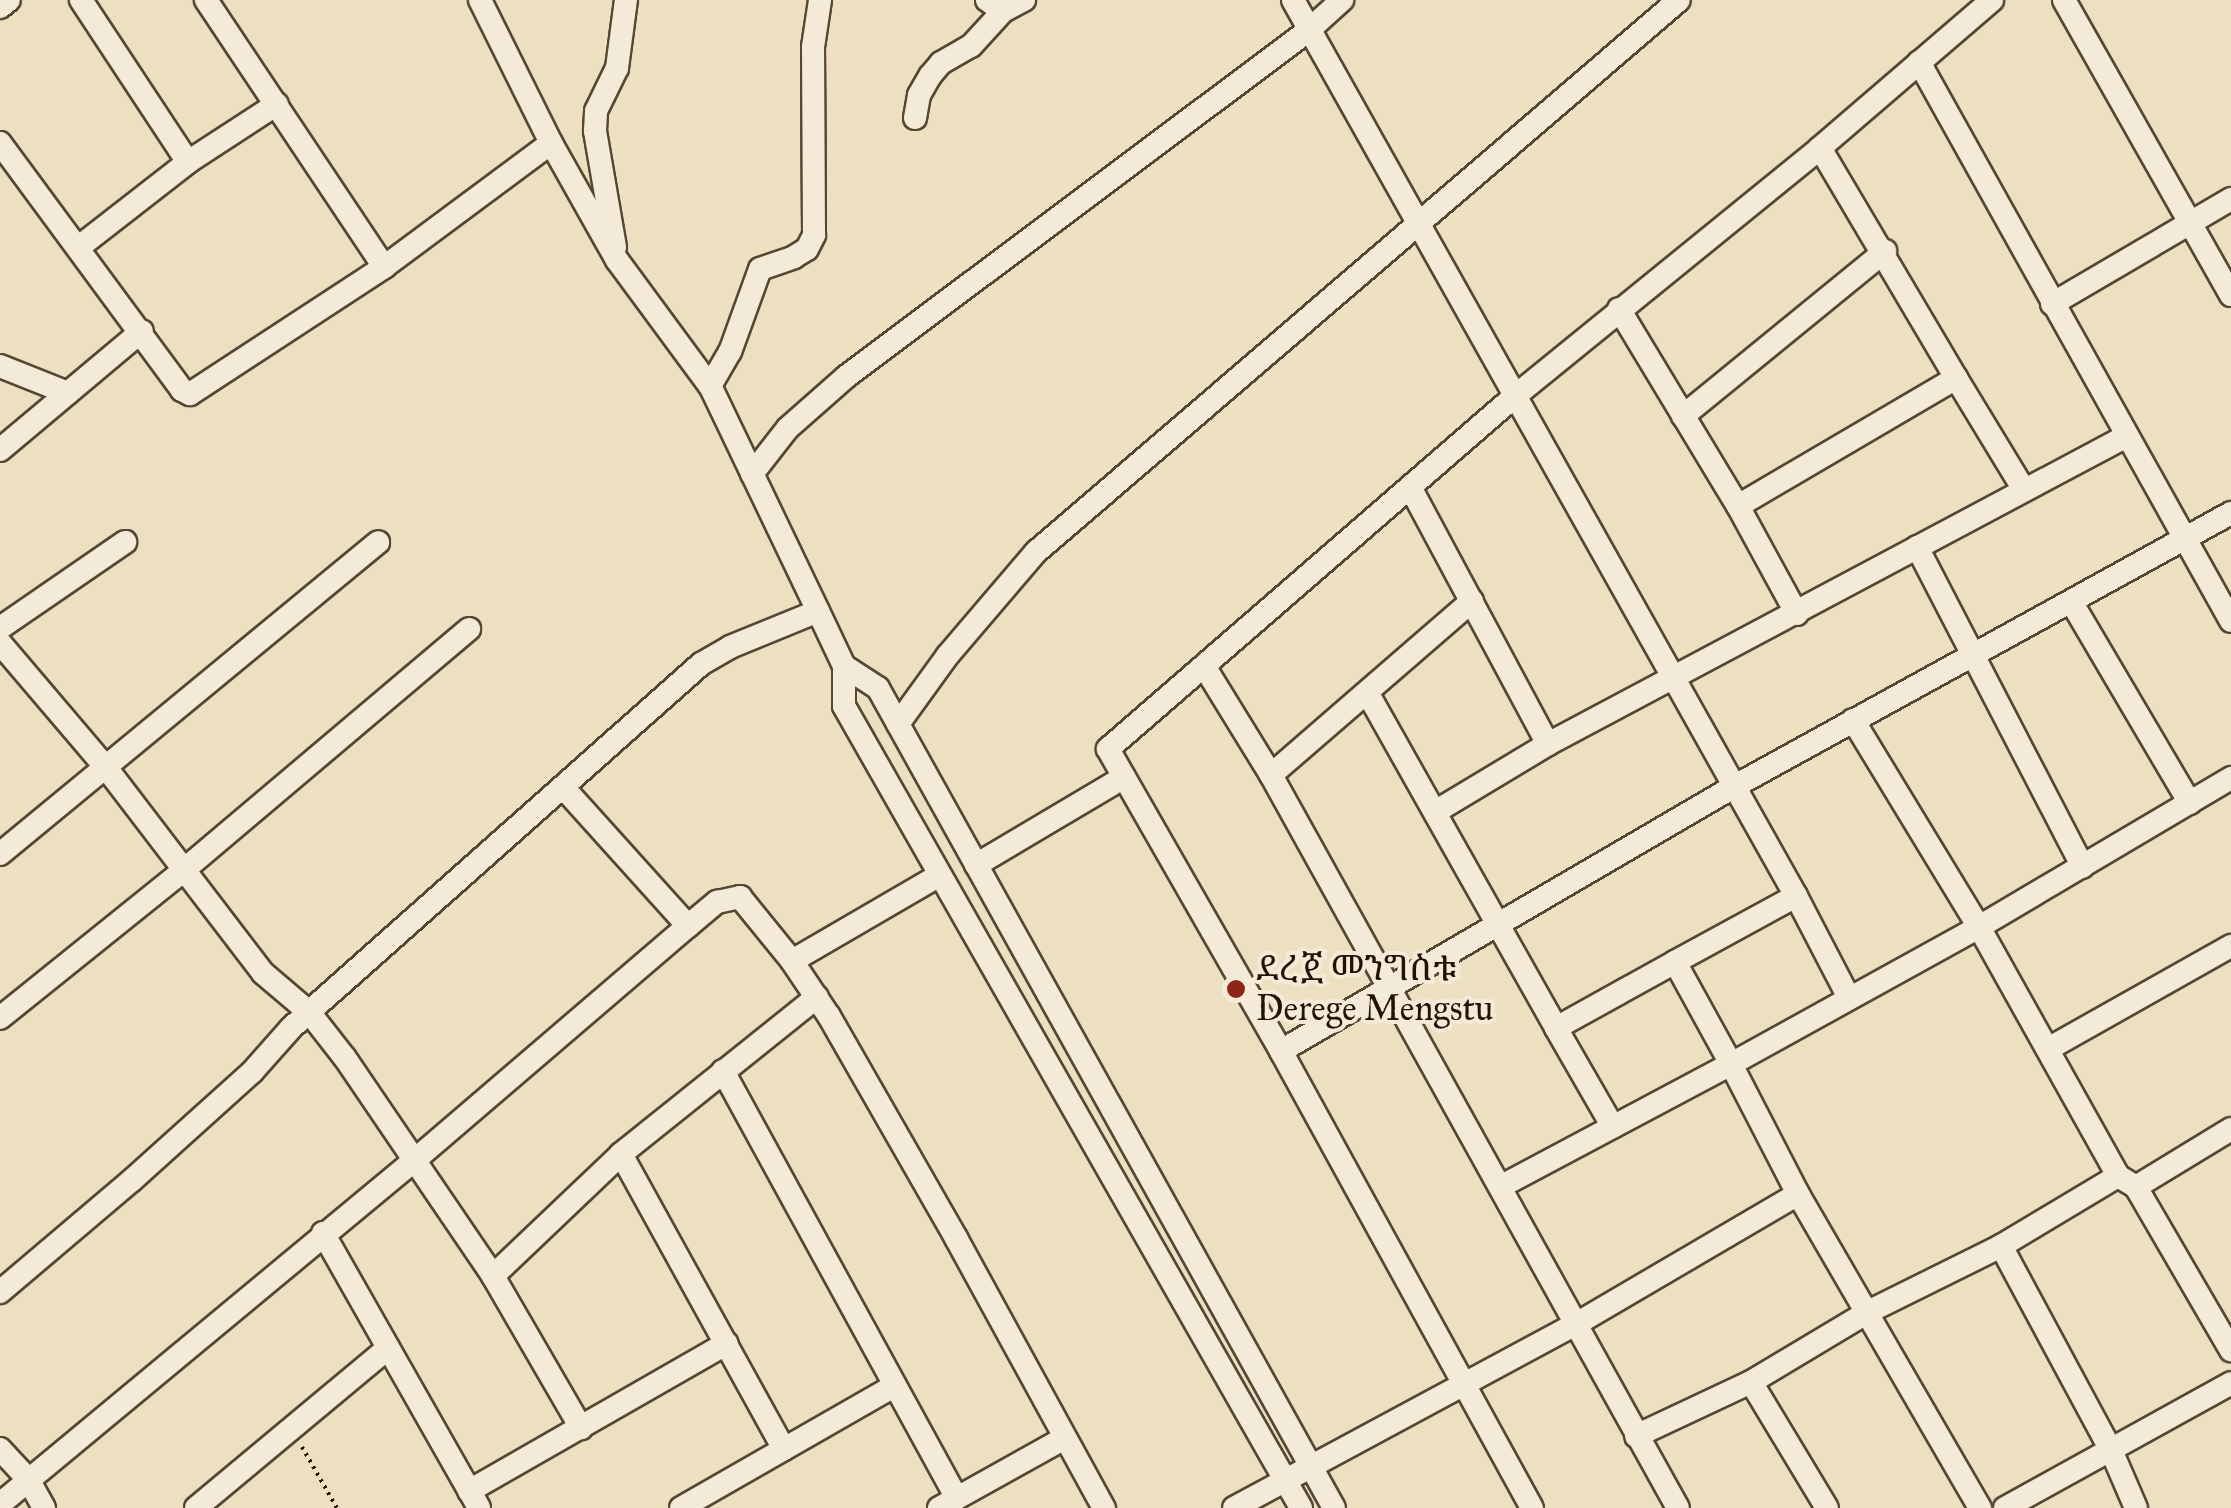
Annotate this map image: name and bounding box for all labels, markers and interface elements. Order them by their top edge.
place label: ደረጀ መንግስቱ Derege Mengstu [1256,948,1493,1030]
marker: ደረጀ መንግስቱ Derege Mengstu [1225,978,1247,1000]

